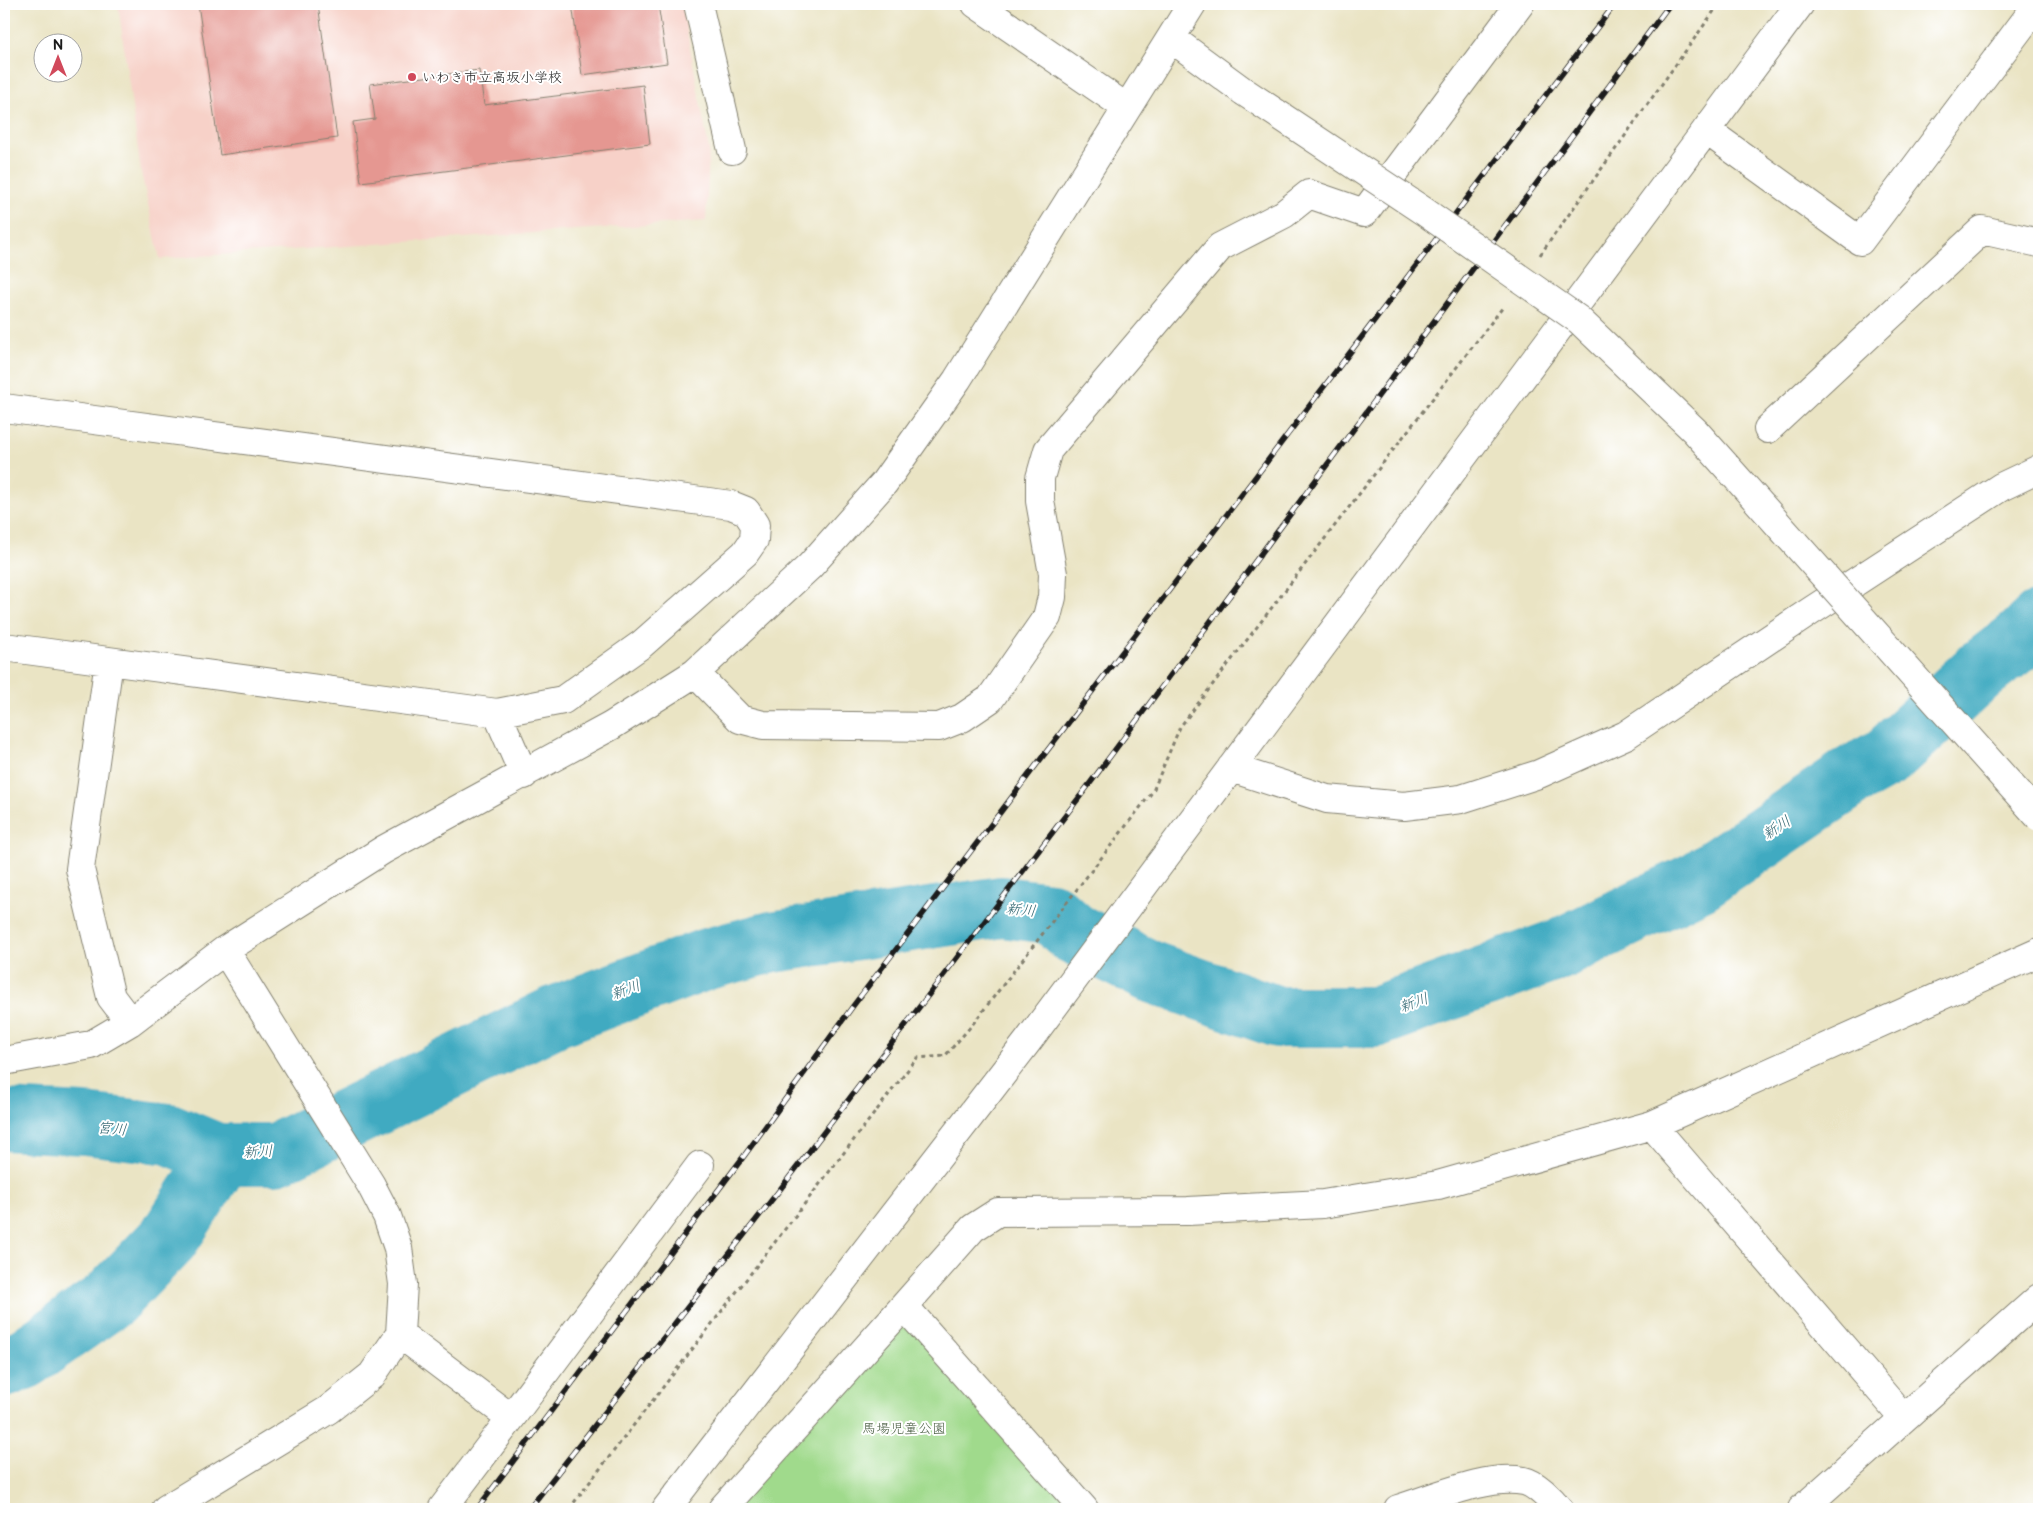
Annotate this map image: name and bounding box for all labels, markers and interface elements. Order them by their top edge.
north arrow [32,32,82,82]
text: N [53,37,63,54]
place label: いわき市立高坂小学校 [422,69,562,86]
marker: いわき市立高坂小学校 [406,71,418,83]
water label: 新川 [1759,812,1795,844]
water label: 新川 [1005,899,1037,921]
water label: 新川 [609,976,643,1004]
water label: 新川 [1397,989,1431,1017]
water label: 宮川 [96,1118,128,1140]
water label: 新川 [243,1142,273,1162]
park label: 馬場児童公園 [862,1420,946,1437]

